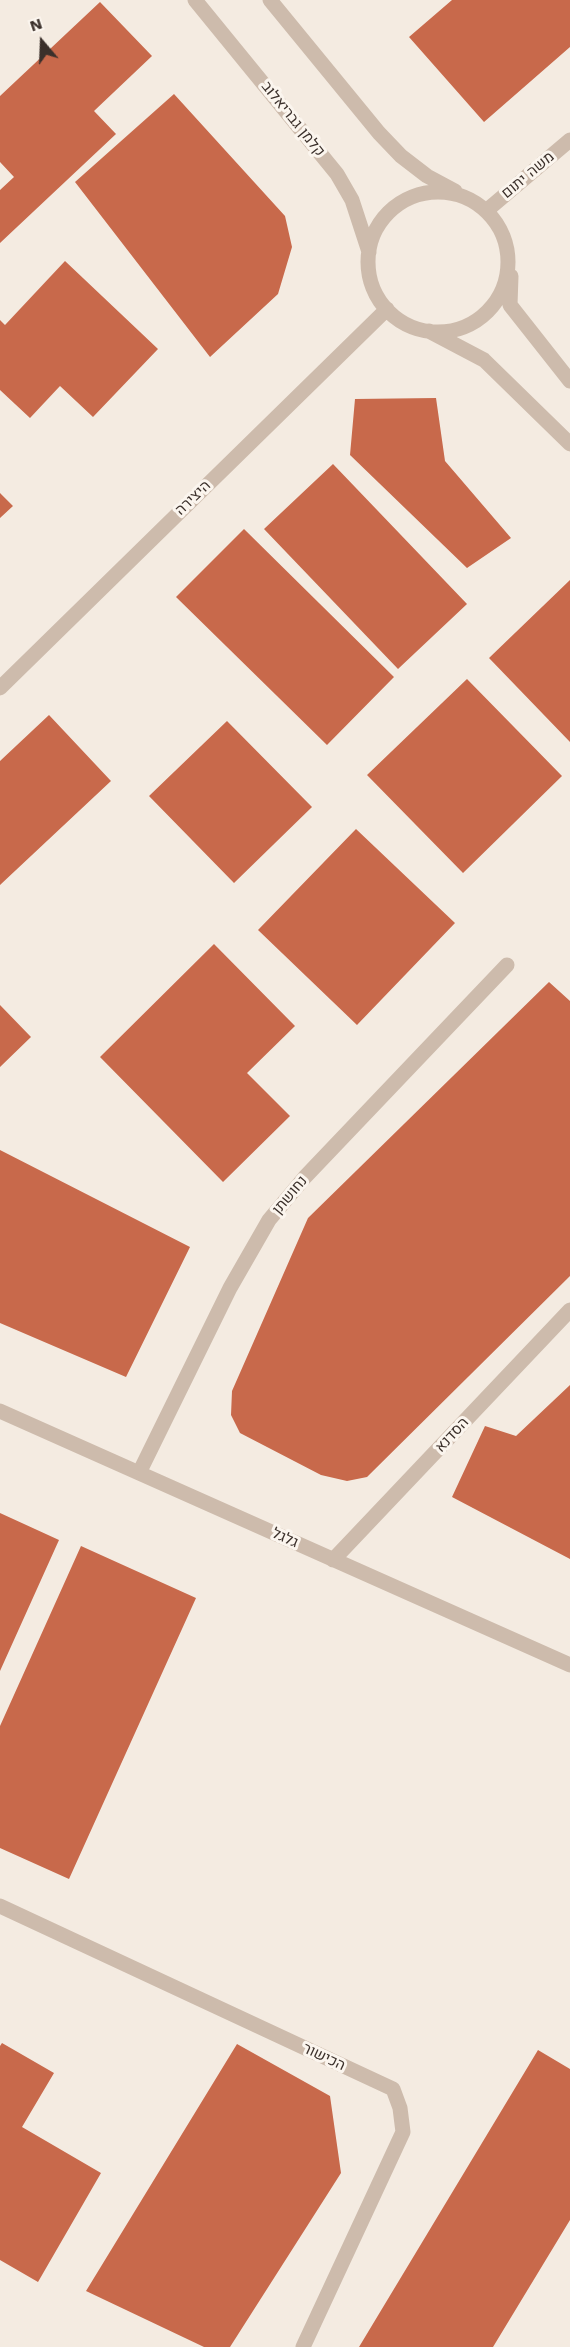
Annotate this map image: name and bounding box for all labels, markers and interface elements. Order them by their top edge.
north arrow [12,12,72,72]
text: N [27,14,45,35]
street label: קלמן גבריאלוב [257,78,329,160]
street label: משה יתום [498,148,558,202]
street label: היצירה [172,477,214,519]
street label: נחושתן [269,1172,311,1218]
street label: הסדנא [431,1414,473,1456]
street label: גלגל [269,1524,301,1552]
street label: הכישור [300,2039,348,2075]

